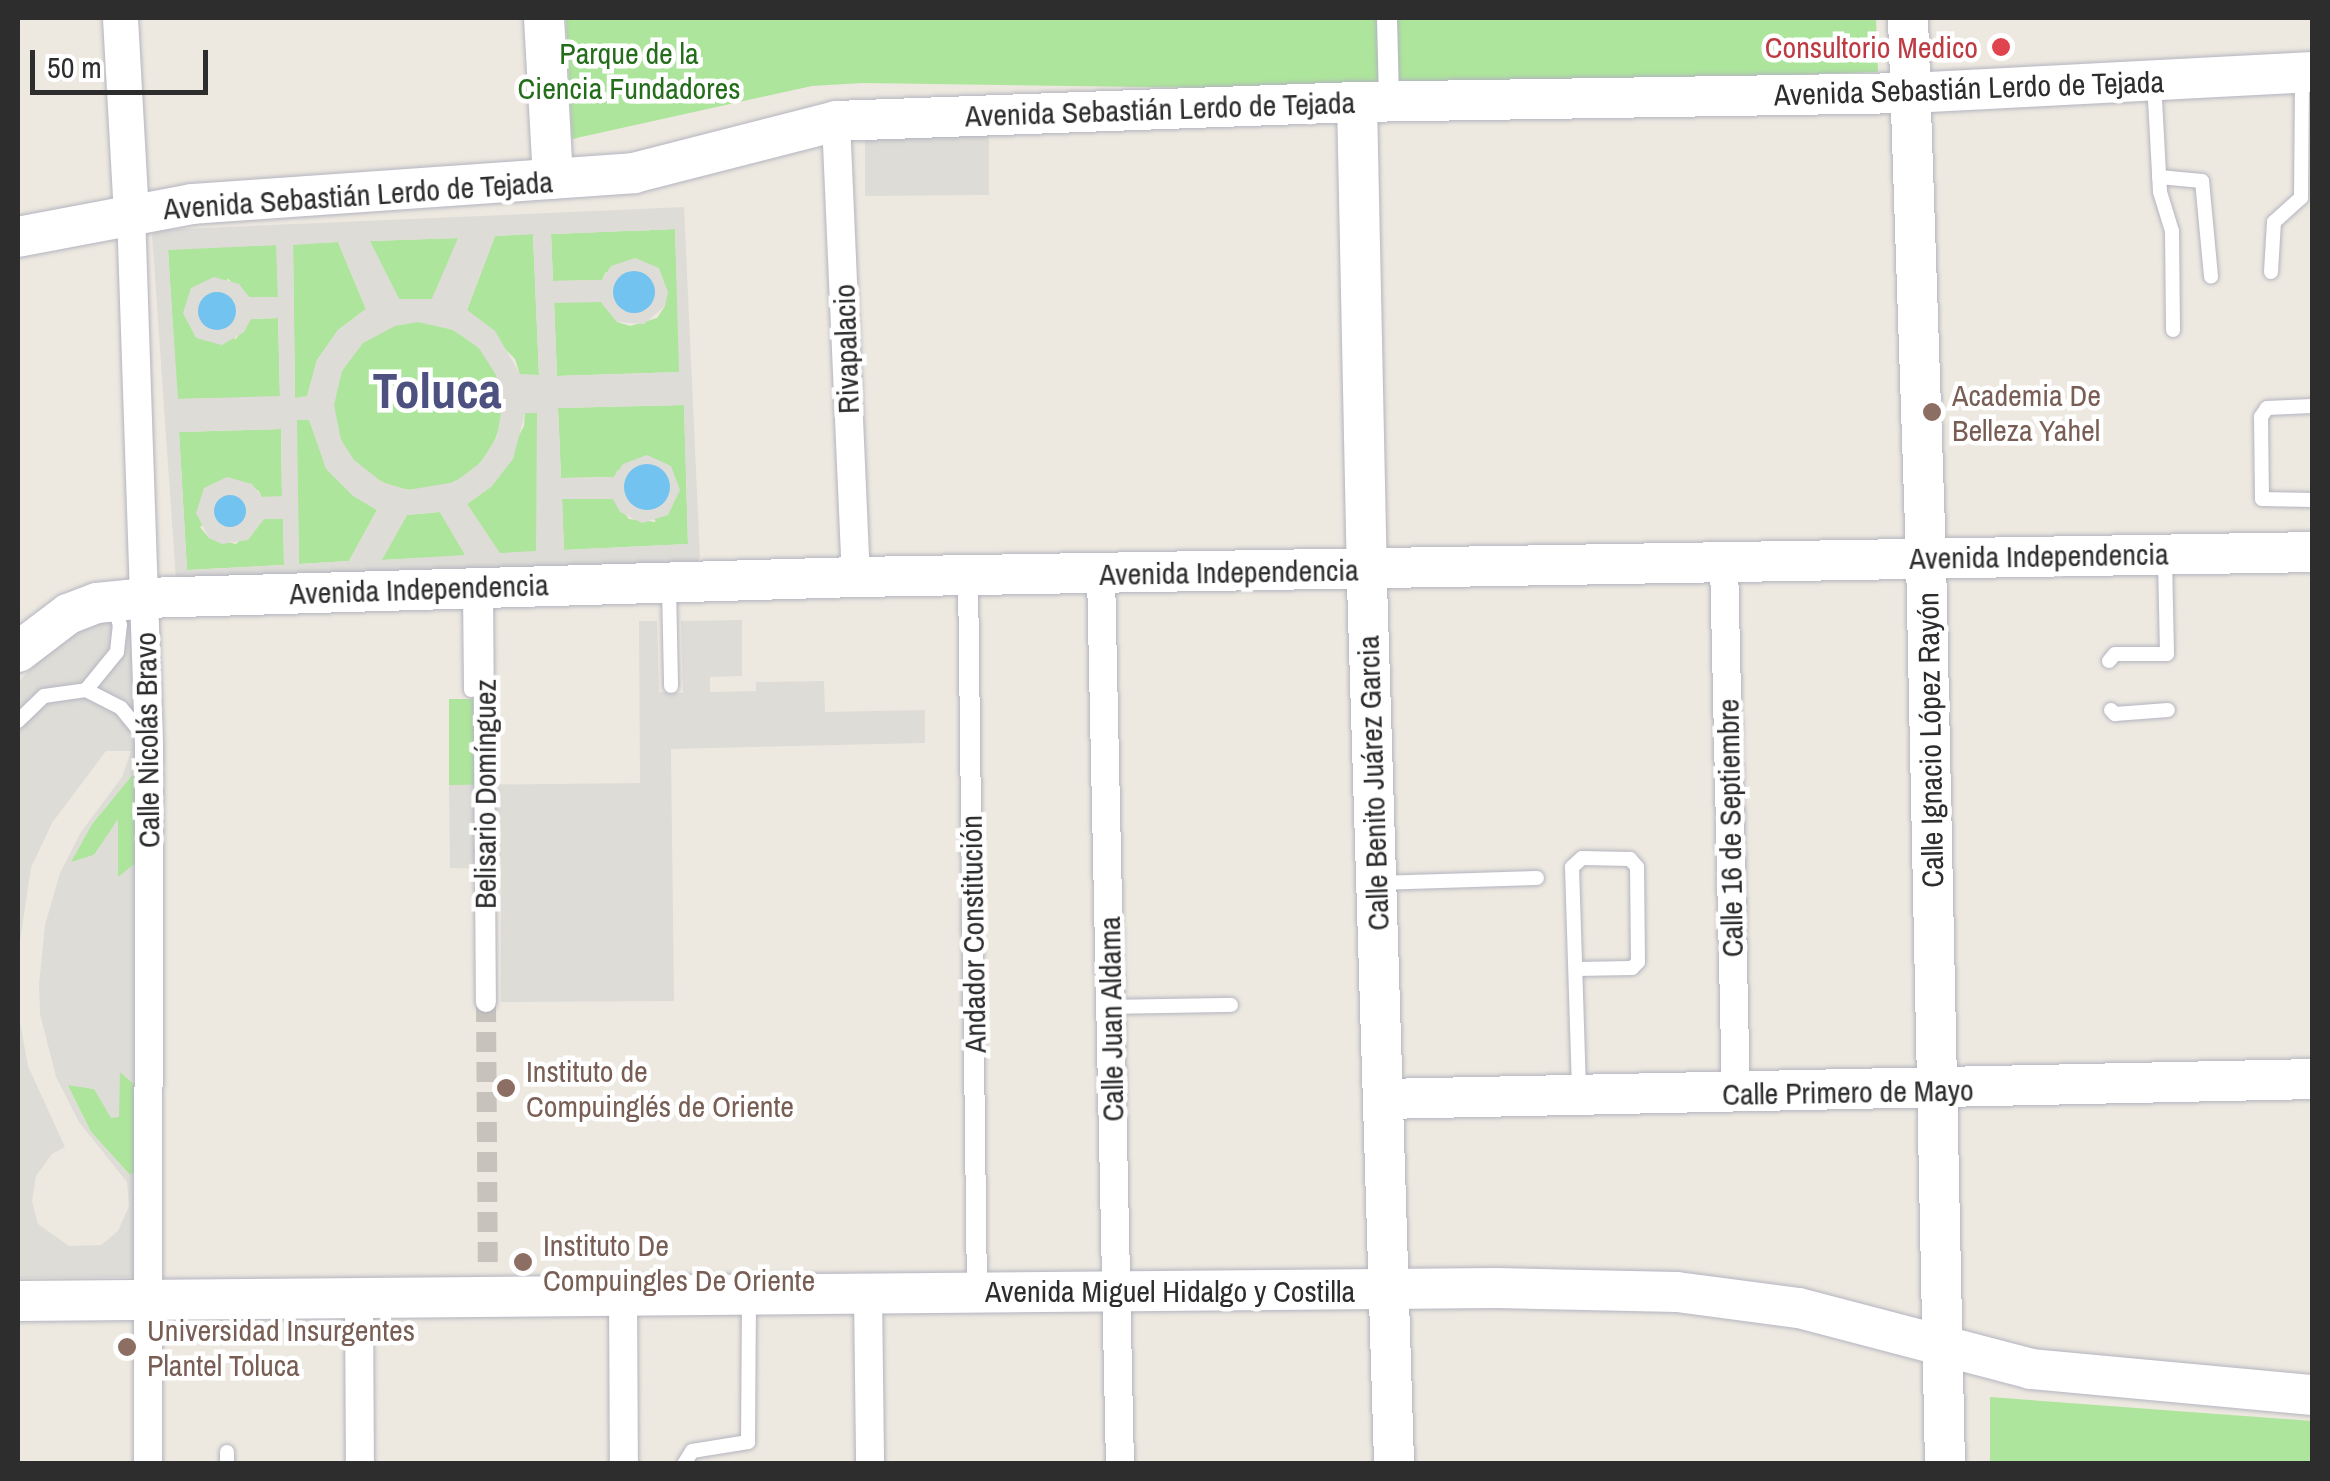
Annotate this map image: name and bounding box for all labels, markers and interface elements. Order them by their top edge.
place label: Consultorio Medico [1765,29,1978,65]
scale bar [35,30,212,92]
marker: Consultorio Medico [1988,34,2014,60]
park label: Parque de la Ciencia Fundadores [518,35,740,106]
text: 50 m [47,47,102,87]
street label: Avenida Sebastián Lerdo de Tejada [1773,63,2165,113]
street label: Avenida Sebastián Lerdo de Tejada [964,84,1356,134]
street label: Avenida Sebastián Lerdo de Tejada [162,163,554,227]
street label: Rivapalacio [826,283,866,415]
district label: Toluca [372,361,502,421]
place label: Academia De Belleza Yahel [1952,377,2101,448]
marker: Academia De Belleza Yahel [1921,401,1943,423]
street label: Avenida Independencia [1909,536,2169,576]
street label: Avenida Independencia [1099,552,1359,592]
street label: Avenida Independencia [289,566,549,612]
street label: Calle Ignacio López Rayón [1909,592,1951,888]
street label: Calle Nicolás Bravo [127,632,167,848]
street label: Calle Benito Juárez Garcia [1350,635,1396,931]
street label: Belisario Domínguez [467,679,503,909]
street label: Calle 16 de Septiembre [1710,698,1750,958]
street label: Andador Constitución [953,815,993,1053]
street label: Calle Juan Aldama [1091,915,1131,1123]
place label: Instituto de Compuinglés de Oriente [526,1053,794,1124]
street label: Calle Primero de Mayo [1722,1072,1974,1112]
marker: Instituto de Compuinglés de Oriente [495,1077,517,1099]
place label: Instituto De Compuingles De Oriente [543,1227,815,1298]
marker: Instituto De Compuingles De Oriente [512,1251,534,1273]
street label: Avenida Miguel Hidalgo y Costilla [985,1273,1355,1309]
place label: Universidad Insurgentes Plantel Toluca [147,1312,415,1382]
marker: Universidad Insurgentes Plantel Toluca [116,1336,138,1358]

